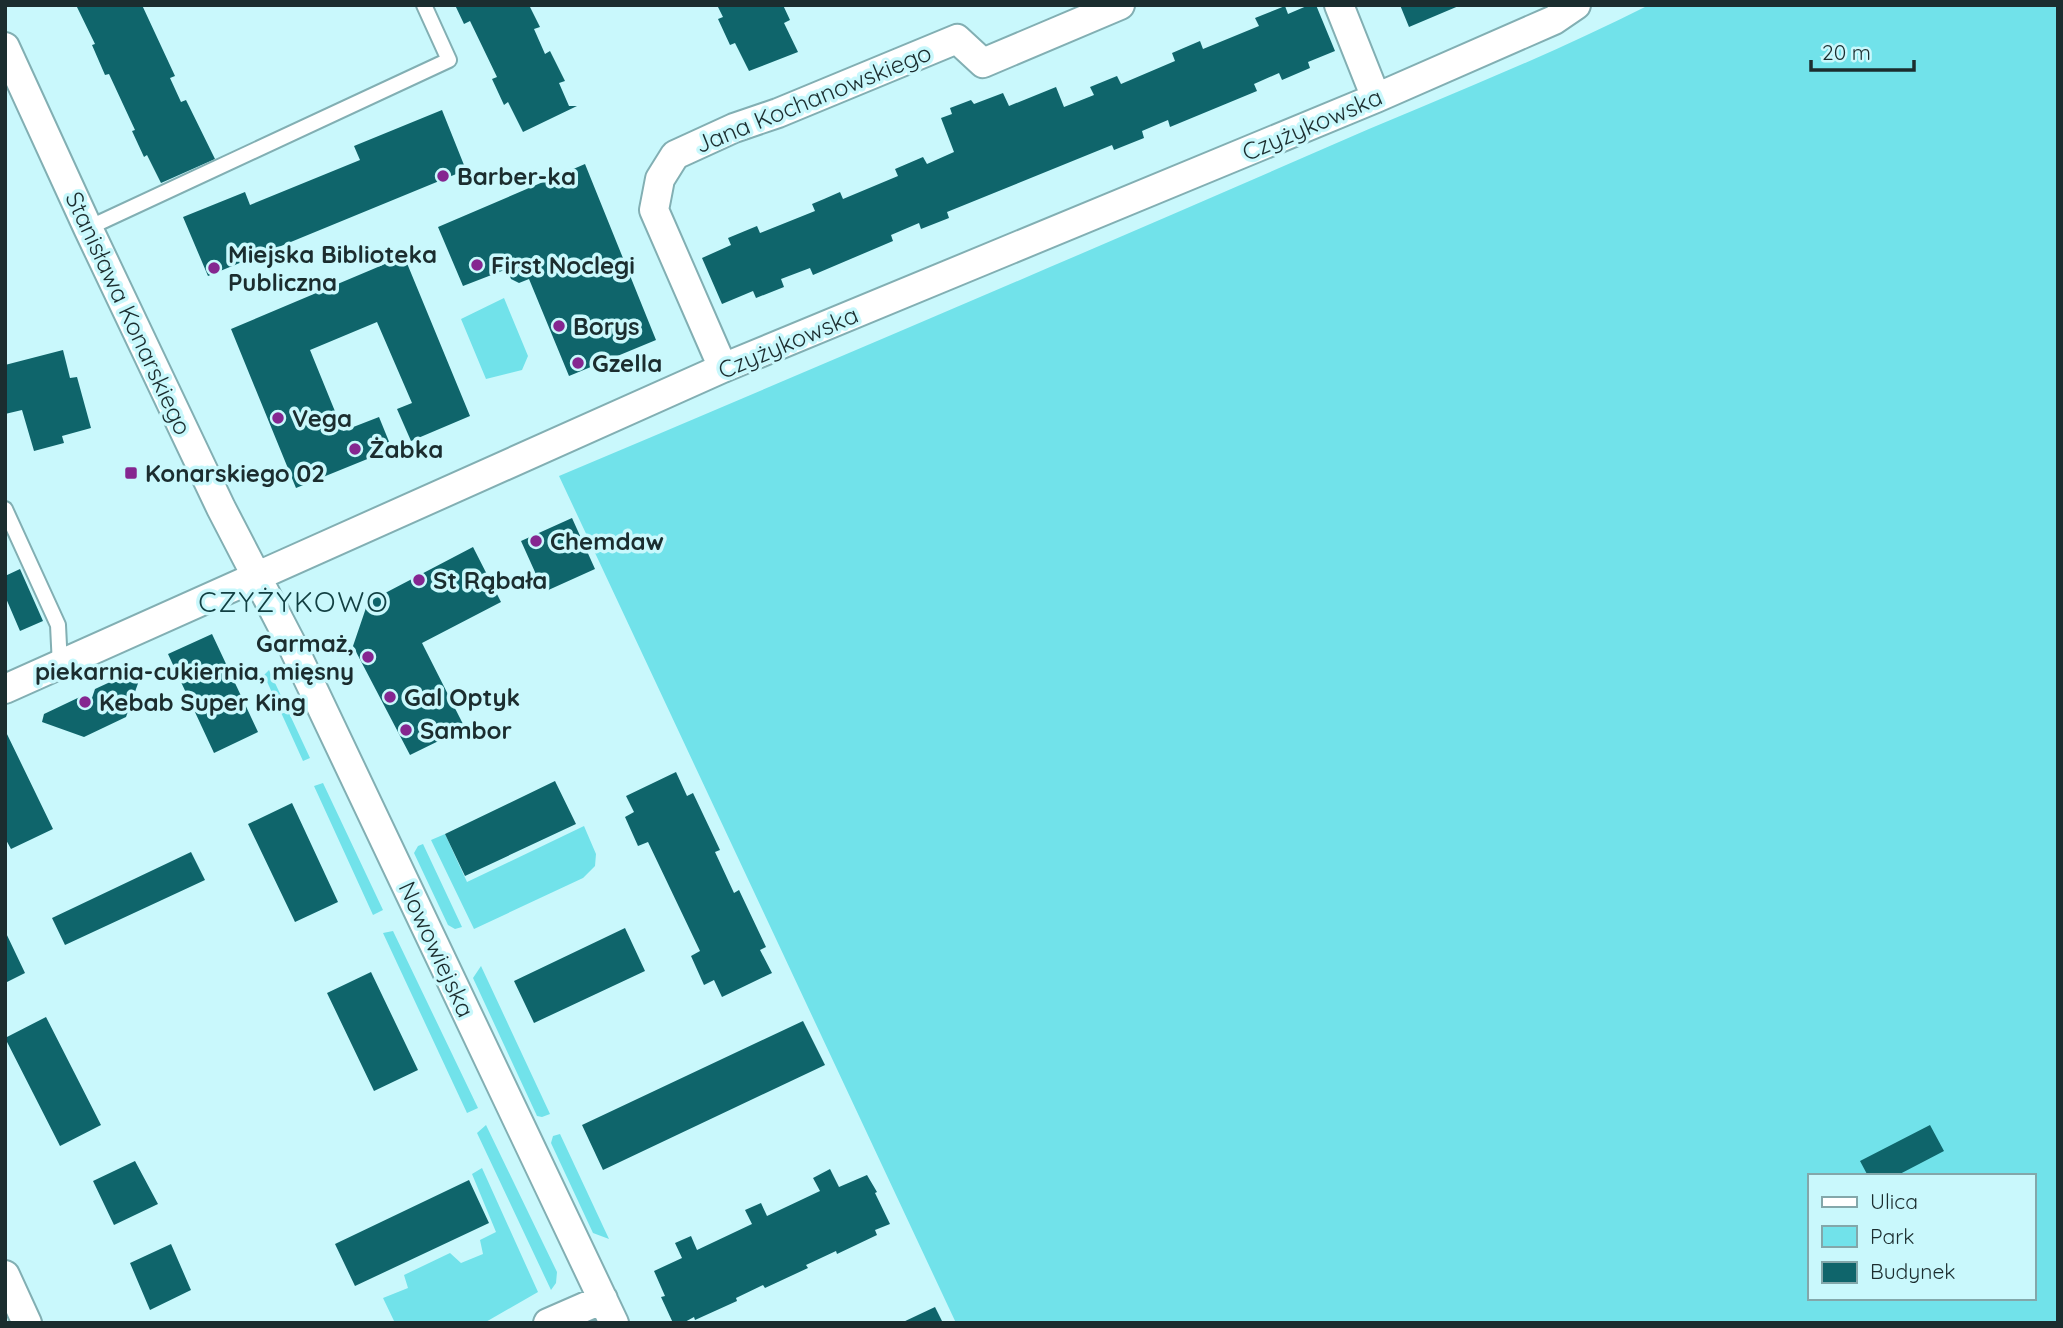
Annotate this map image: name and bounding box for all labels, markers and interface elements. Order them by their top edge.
scale bar [1811,28,1914,72]
street label: Jana Kochanowskiego [691,37,935,159]
text: 20 m [1822,39,1871,65]
street label: Czyżykowska [1237,81,1387,167]
place label: Barber-ka [457,161,576,191]
marker: Barber-ka [435,168,451,184]
street label: Stanisława Konarskiego [59,187,199,439]
place label: Miejska Biblioteka Publiczna [228,239,437,297]
place label: First Noclegi [491,250,635,280]
marker: First Noclegi [469,257,485,273]
marker: Miejska Biblioteka Publiczna [206,260,222,276]
street label: Czyżykowska [713,299,863,385]
place label: Borys [573,311,640,341]
marker: Borys [551,318,567,334]
place label: Gzella [592,348,662,378]
marker: Gzella [570,355,586,371]
place label: Vega [292,403,352,433]
marker: Vega [270,410,286,426]
place label: Żabka [369,434,443,464]
marker: Żabka [347,441,363,457]
place label: Konarskiego 02 [145,458,325,488]
marker: Konarskiego 02 [123,465,139,481]
place label: Chemdaw [550,526,664,556]
marker: Chemdaw [528,533,544,549]
place label: St Rąbała [433,565,547,595]
marker: St Rąbała [411,572,427,588]
district label: CZYŻYKOWO [198,584,390,619]
place label: Garmaż, piekarnia-cukiernia, mięsny [35,628,354,686]
marker: Garmaż, piekarnia-cukiernia, mięsny [360,649,376,665]
place label: Gal Optyk [404,682,520,712]
place label: Kebab Super King [99,687,306,717]
marker: Gal Optyk [382,689,398,705]
marker: Kebab Super King [77,694,93,710]
place label: Sambor [420,715,512,745]
marker: Sambor [398,722,414,738]
street label: Nowowiejska [392,876,482,1022]
legend [1808,1174,2035,1300]
text: Ulica [1870,1188,1918,1214]
text: Park [1870,1223,1914,1249]
text: Budynek [1870,1258,1956,1284]

